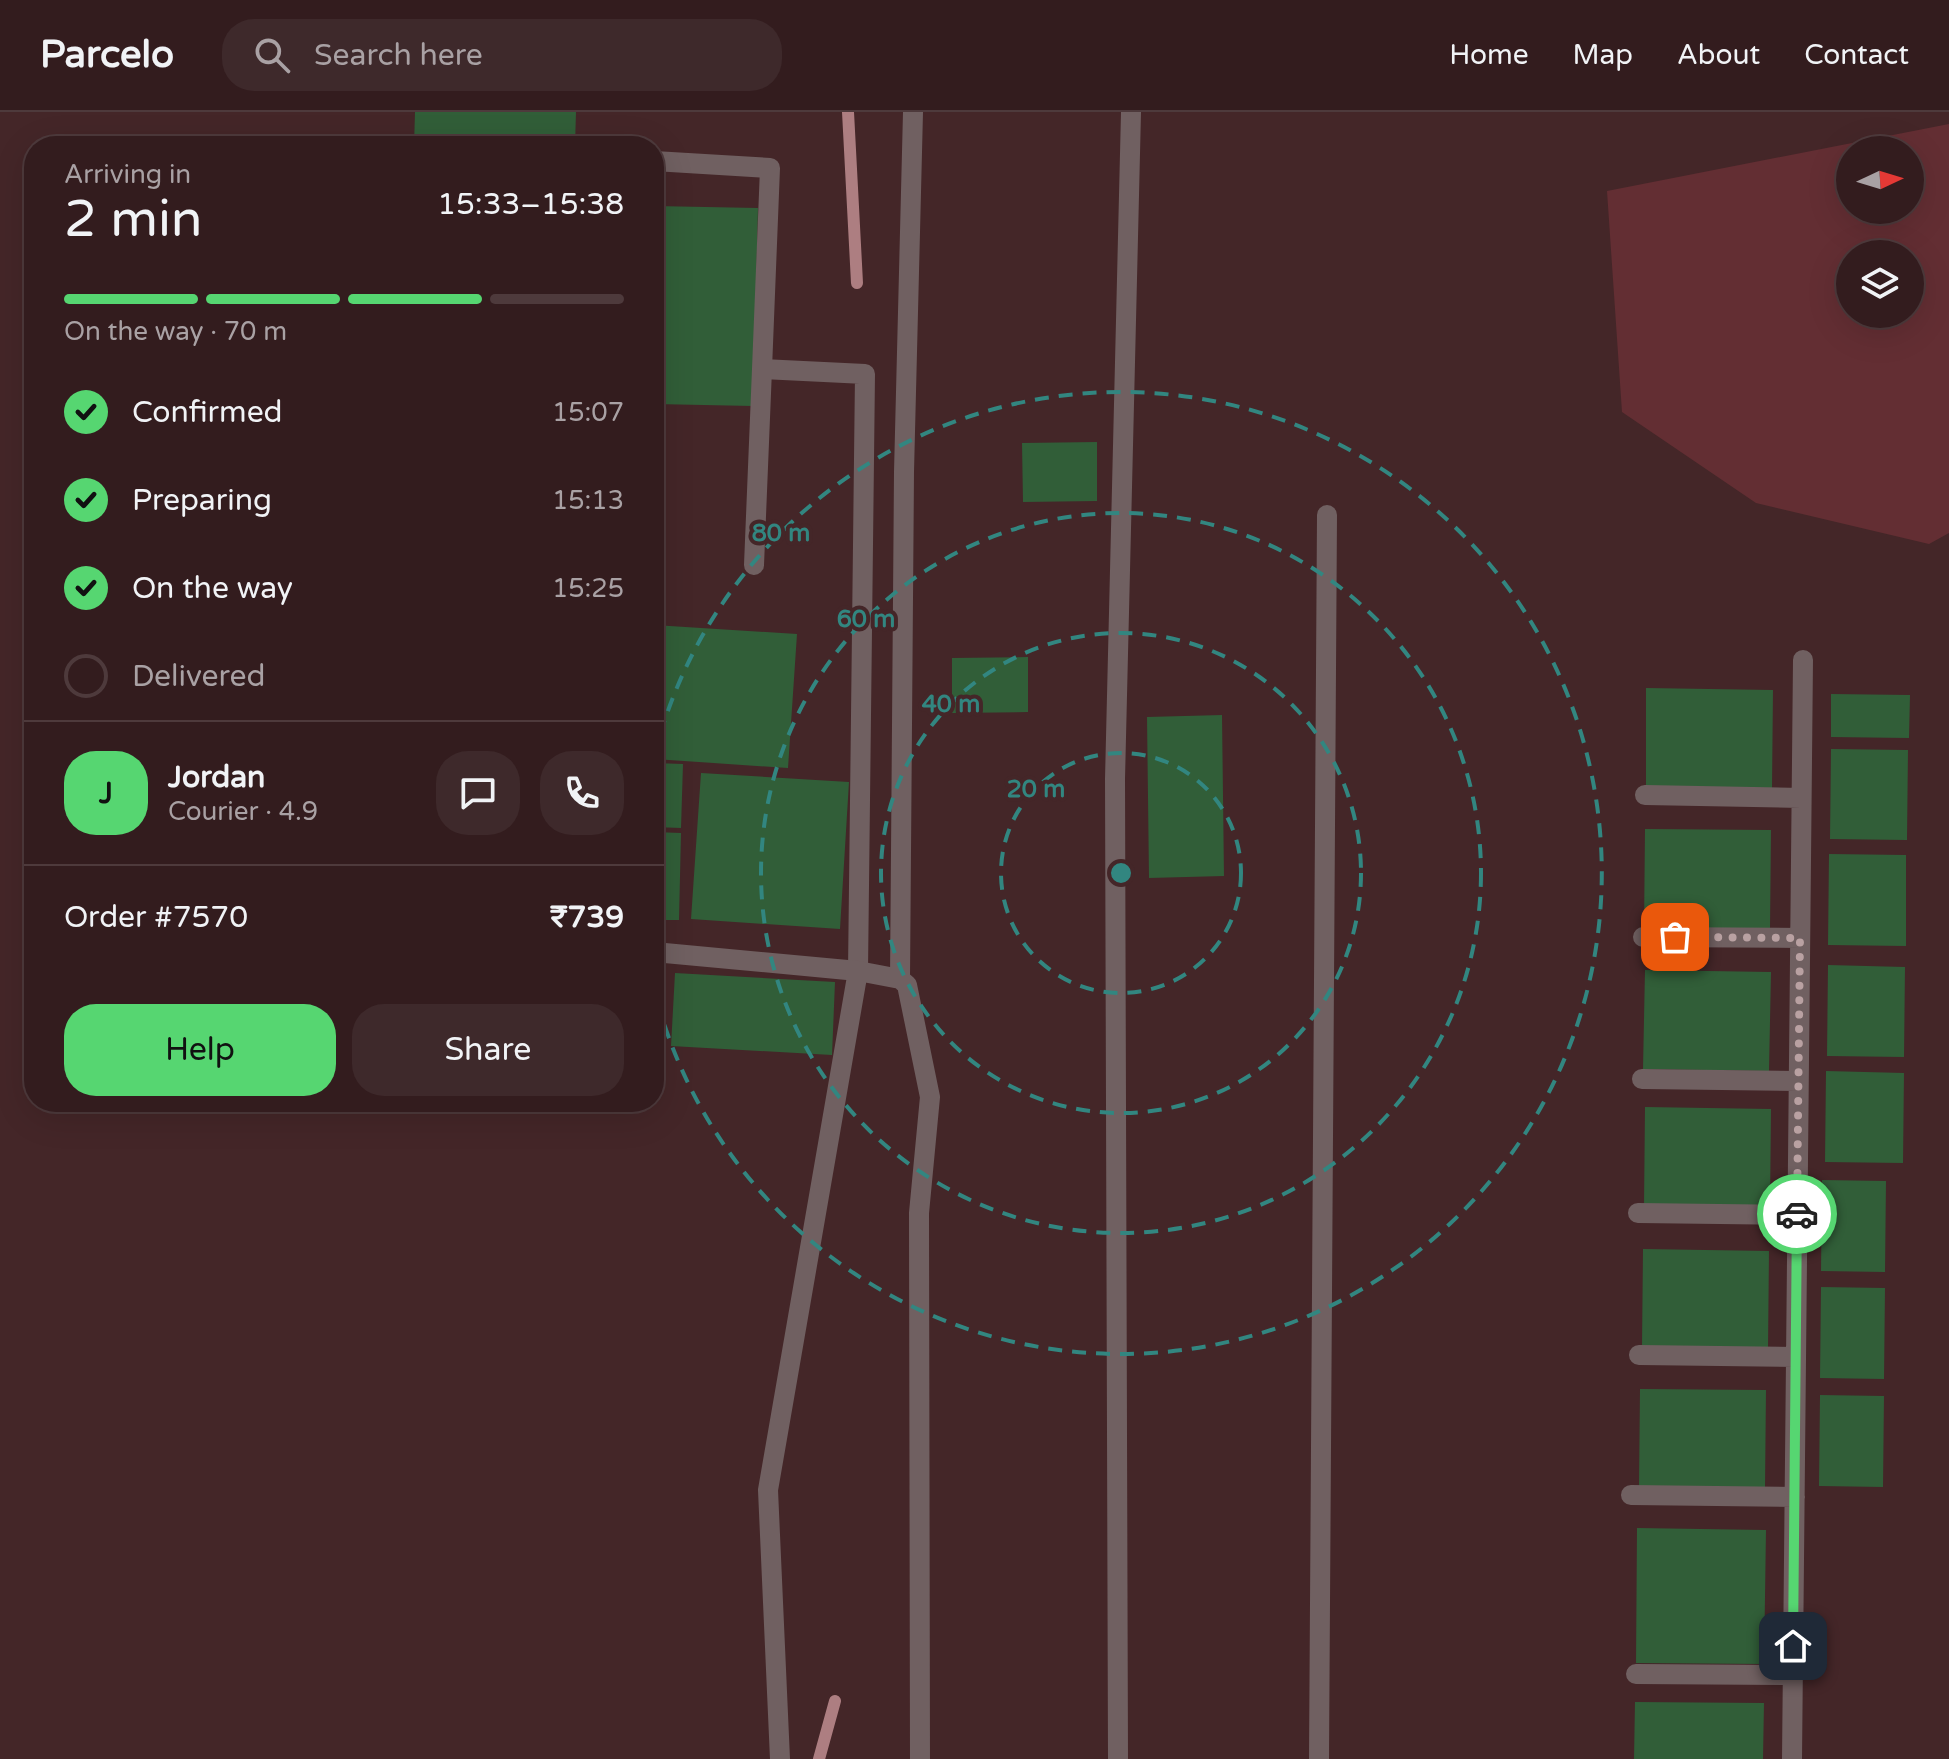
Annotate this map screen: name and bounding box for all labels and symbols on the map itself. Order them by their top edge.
north arrow [1836,136,1924,224]
text: 80 m [752,519,810,548]
text: 60 m [837,605,895,634]
text: 40 m [922,690,980,719]
text: 20 m [1007,775,1065,804]
centre of rings [1107,859,1135,887]
pin [1641,903,1709,971]
courier [1757,1174,1837,1254]
pin [1759,1612,1827,1680]

